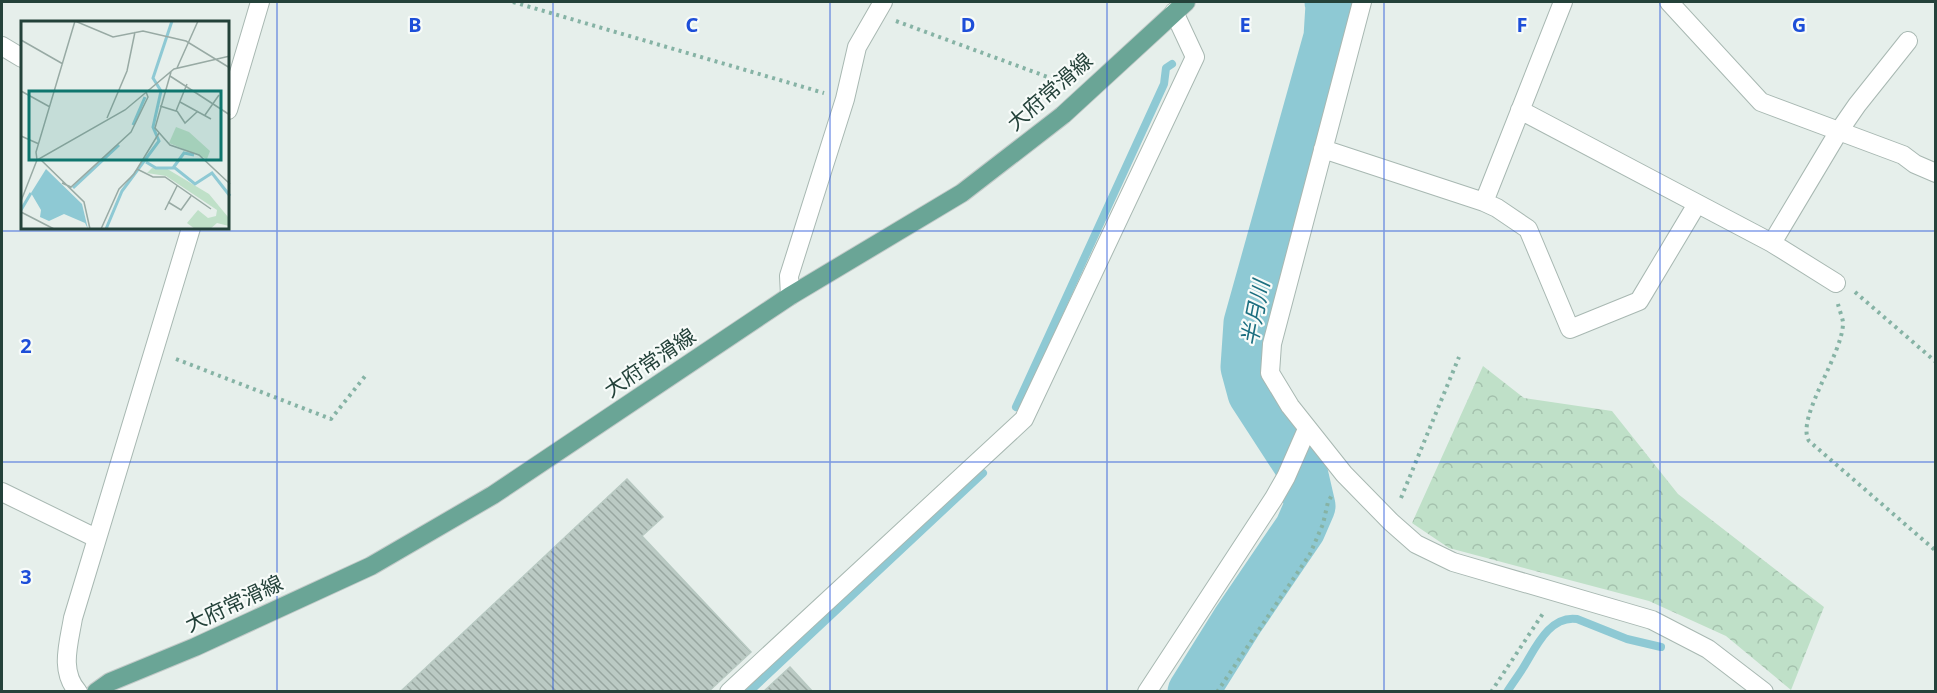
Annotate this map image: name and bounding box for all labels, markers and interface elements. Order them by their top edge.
text: B [408,11,422,38]
text: C [686,11,699,38]
text: D [961,11,975,38]
text: E [1239,11,1251,38]
text: F [1517,11,1527,38]
text: G [1792,11,1806,38]
inset map [21,21,230,230]
street label: 大府常滑線 [1001,46,1098,136]
water label: 半月川 [1233,276,1275,348]
street label: 大府常滑線 [598,321,701,403]
text: 2 [20,332,32,359]
text: 3 [20,563,32,590]
street label: 大府常滑線 [180,568,287,638]

